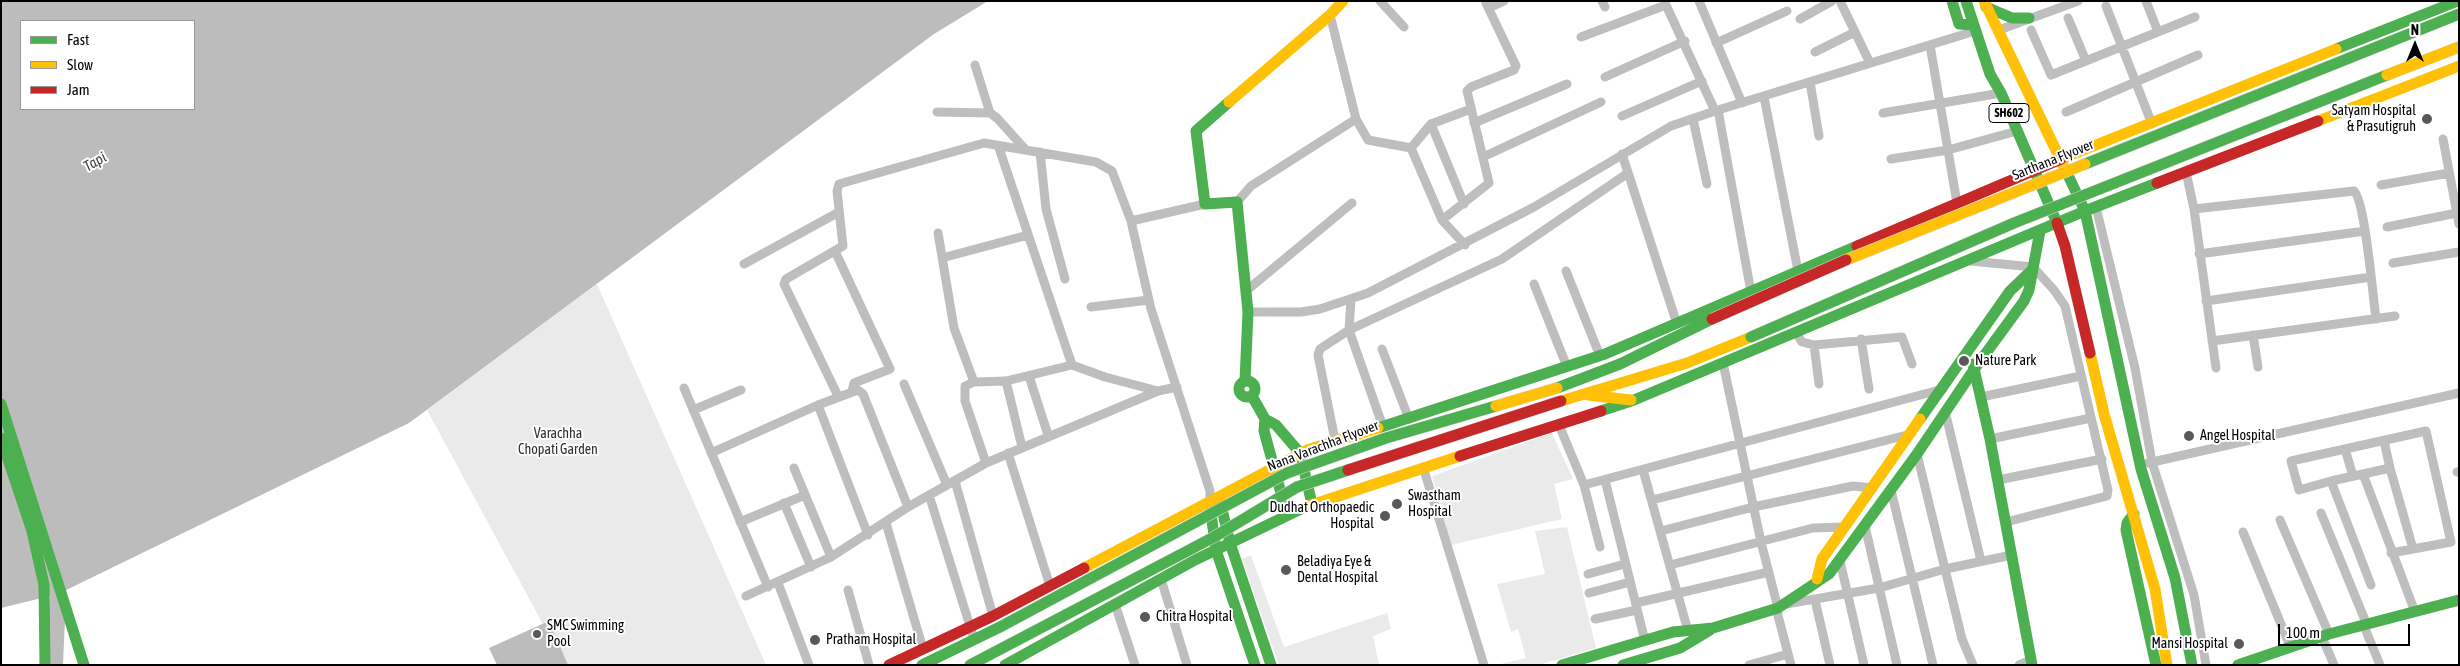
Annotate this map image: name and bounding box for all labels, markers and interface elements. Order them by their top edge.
legend [20,20,195,110]
north arrow [2390,20,2440,70]
text: N [2411,22,2419,38]
text: Fast [67,31,89,48]
text: Slow [67,56,93,73]
text: Jam [67,81,90,98]
place label: Satyam Hospital & Prasutigruh [2332,103,2416,136]
road number: SH602 [1989,104,2029,122]
marker: Satyam Hospital & Prasutigruh [2420,112,2434,126]
street label: Sarthana Flyover [2010,136,2096,184]
water label: Tapi [80,148,110,176]
place label: Nature Park [1975,353,2036,369]
marker: Nature Park [1957,354,1971,368]
street label: Nana Varachha Flyover [1265,417,1381,475]
park label: Varachha Chopati Garden [518,426,598,458]
place label: Angel Hospital [2200,428,2275,444]
marker: Angel Hospital [2182,429,2196,443]
place label: Swastham Hospital [1408,488,1461,520]
marker: Swastham Hospital [1390,497,1404,511]
place label: Dudhat Orthopaedic Hospital [1269,500,1374,532]
marker: Dudhat Orthopaedic Hospital [1378,509,1392,523]
place label: Beladiya Eye & Dental Hospital [1297,554,1378,586]
marker: Beladiya Eye & Dental Hospital [1279,563,1293,577]
place label: Chitra Hospital [1156,609,1232,625]
marker: Chitra Hospital [1138,610,1152,624]
scale bar [2280,614,2412,646]
place label: SMC Swimming Pool [547,618,624,650]
text: 100 m [2286,624,2320,641]
marker: SMC Swimming Pool [531,628,543,640]
place label: Pratham Hospital [826,632,916,648]
marker: Pratham Hospital [808,633,822,647]
place label: Mansi Hospital [2151,636,2228,652]
marker: Mansi Hospital [2232,637,2246,651]

